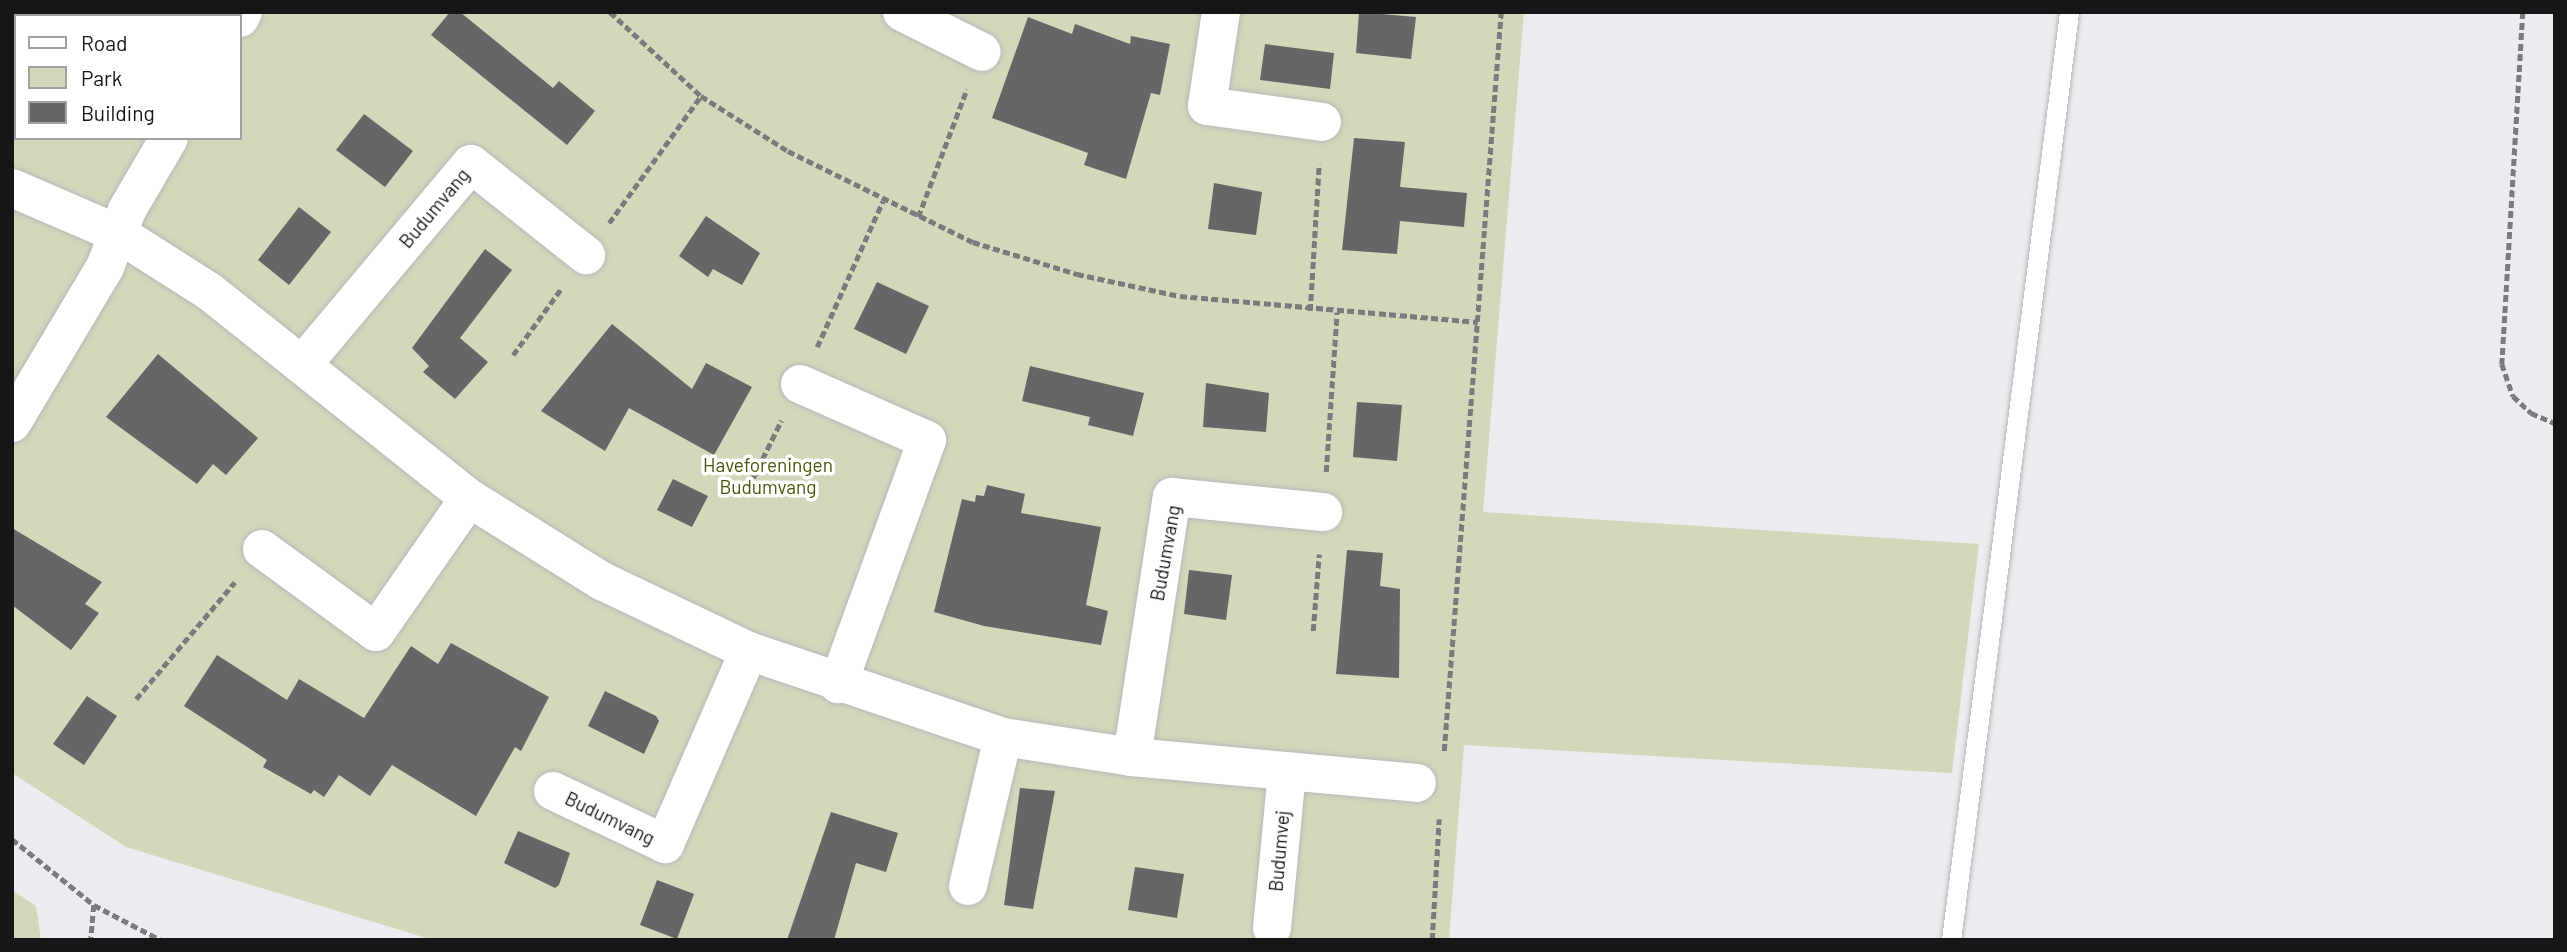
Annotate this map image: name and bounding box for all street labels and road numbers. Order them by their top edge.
street label: Budumvang [394,164,474,252]
street label: Budumvang [1145,503,1185,603]
street label: Budumvang [561,787,659,849]
street label: Budumvej [1264,809,1294,893]

